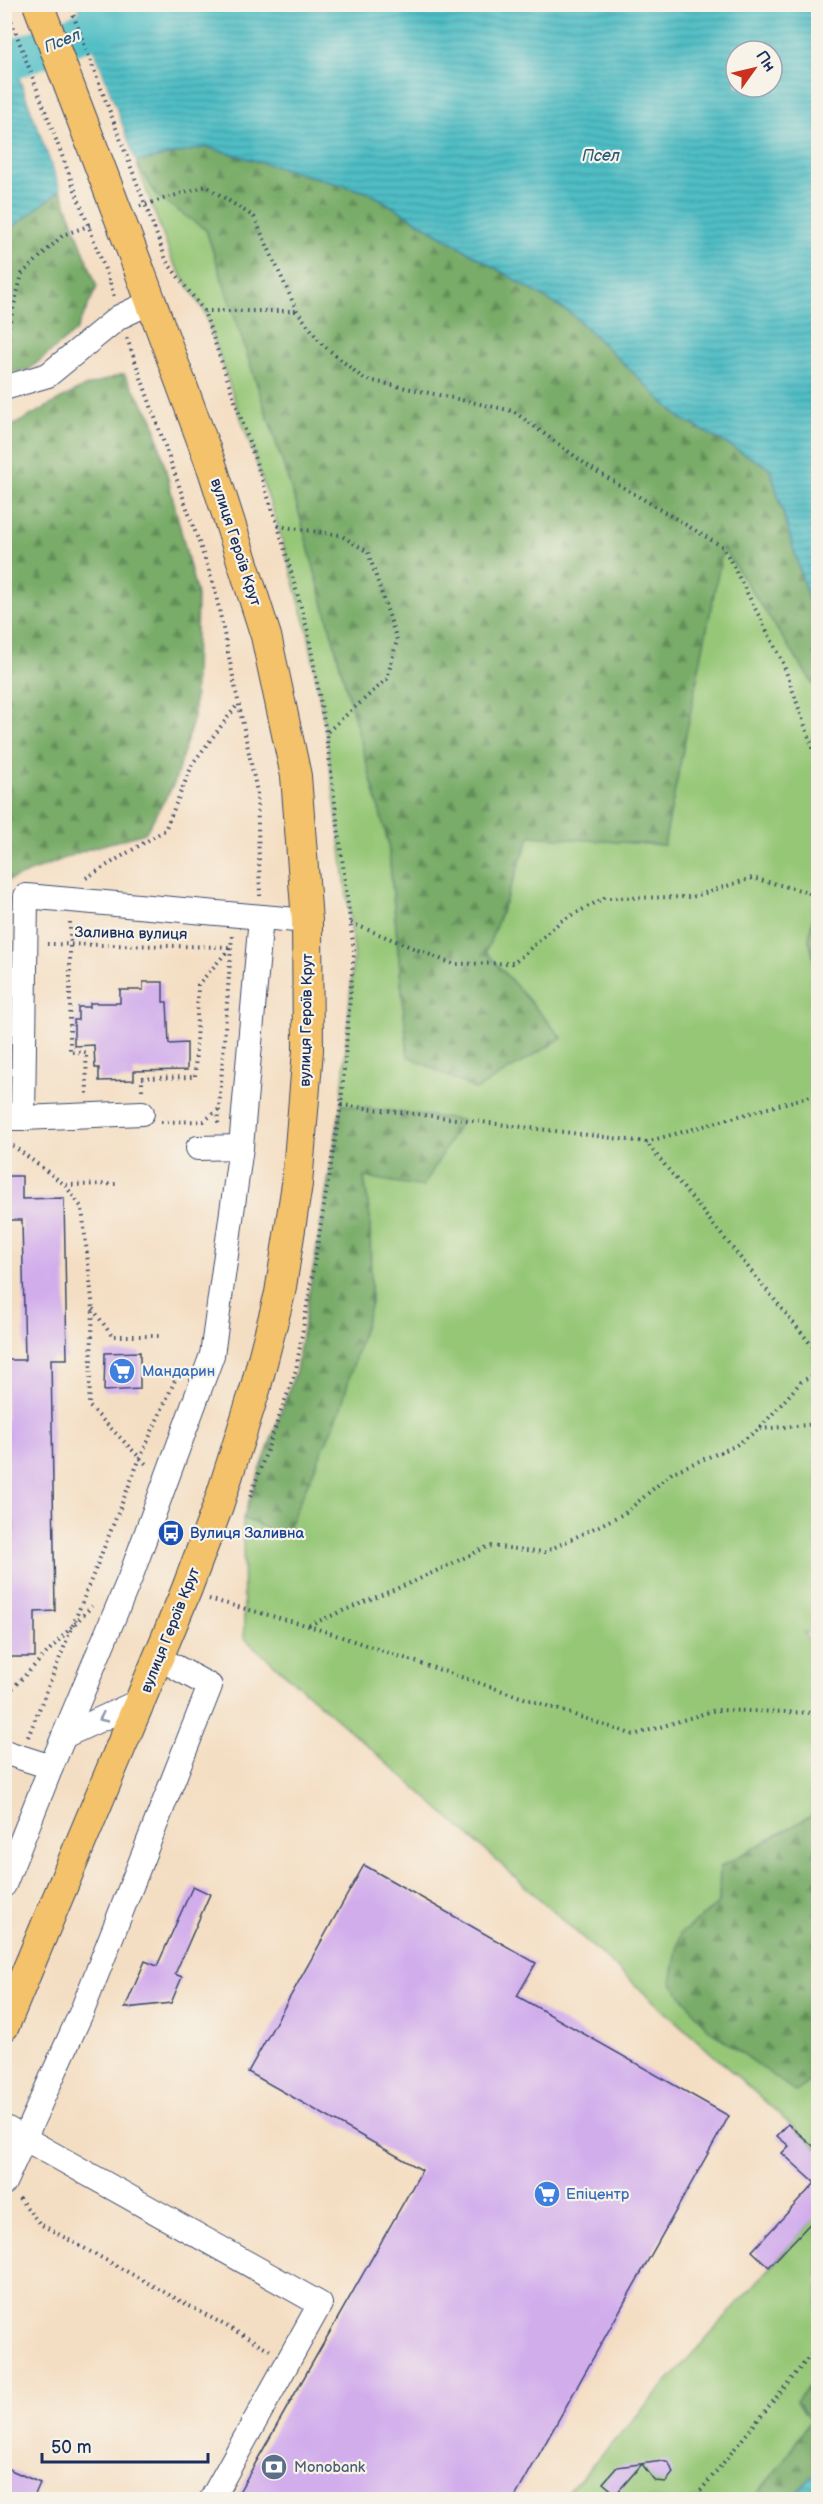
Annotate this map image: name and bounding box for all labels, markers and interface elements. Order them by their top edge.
water label: Псел [41,25,84,57]
north arrow [724,39,784,99]
text: Пн [751,47,779,76]
water label: Псел [582,147,620,166]
street label: вулиця Героїв Крут [206,476,265,608]
street label: Заливна вулиця [75,923,187,944]
street label: вулиця Героїв Крут [296,953,317,1087]
supermarket icon: Мандарин [107,1356,137,1386]
place label: Мандарин [142,1362,215,1381]
bus stop icon: Вулиця Заливна [156,1518,186,1548]
place label: Вулиця Заливна [190,1524,304,1543]
street label: вулиця Героїв Крут [137,1565,204,1696]
one-way arrow [98,1711,109,1723]
supermarket icon: Епіцентр [532,2179,562,2209]
place label: Епіцентр [566,2185,630,2204]
scale bar [42,2426,208,2464]
text: 50 m [51,2437,92,2458]
bank icon: Monobank [259,2452,289,2482]
place label: Monobank [294,2458,366,2477]

